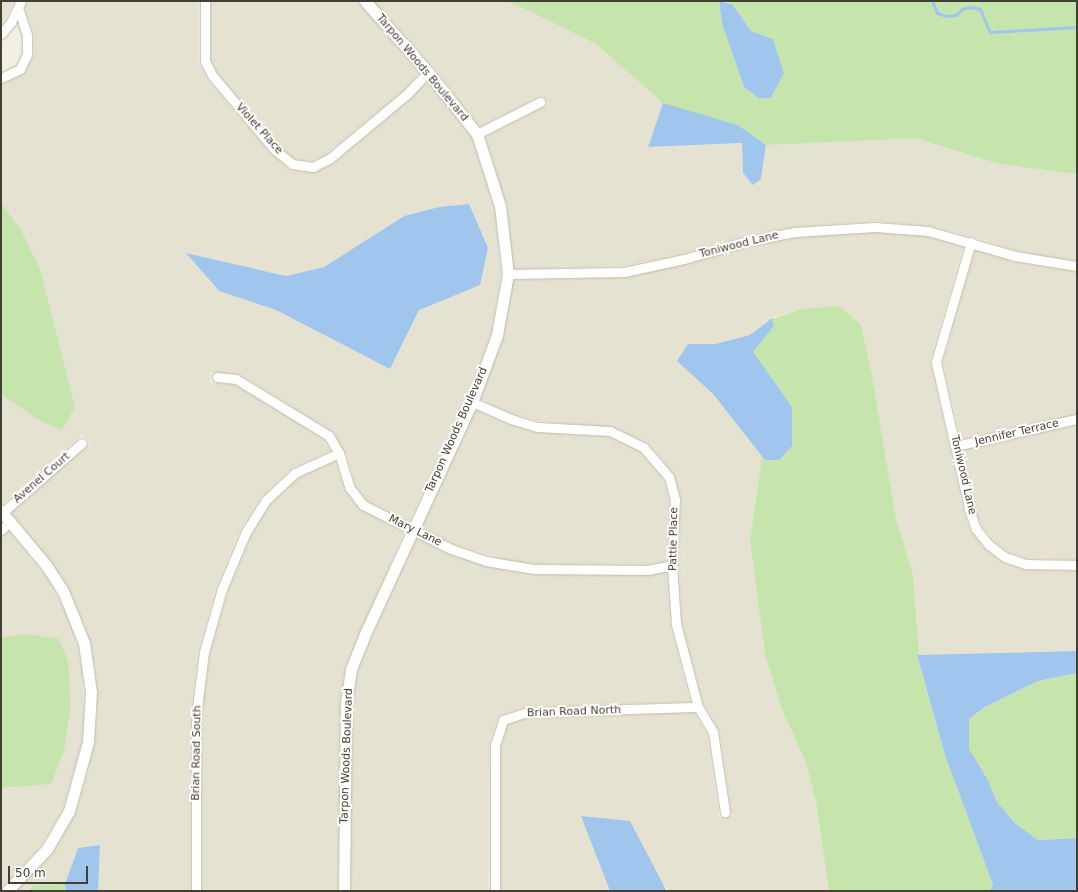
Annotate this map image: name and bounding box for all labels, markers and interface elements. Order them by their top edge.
street label: Tarpon Woods Boulevard [373,12,471,124]
street label: Violet Place [233,101,285,157]
street label: Toniwood Lane [698,229,780,261]
street label: Tarpon Woods Boulevard [423,365,491,495]
street label: Jennifer Terrace [974,417,1060,449]
street label: Toniwood Lane [947,434,979,516]
street label: Avenel Court [11,450,73,506]
street label: Pattie Place [667,507,681,571]
street label: Mary Lane [386,512,444,550]
street label: Tarpon Woods Boulevard [338,688,356,824]
street label: Brian Road North [527,704,621,720]
street label: Brian Road South [190,705,204,801]
scale bar [10,858,90,884]
text: 50 m [15,866,46,880]

